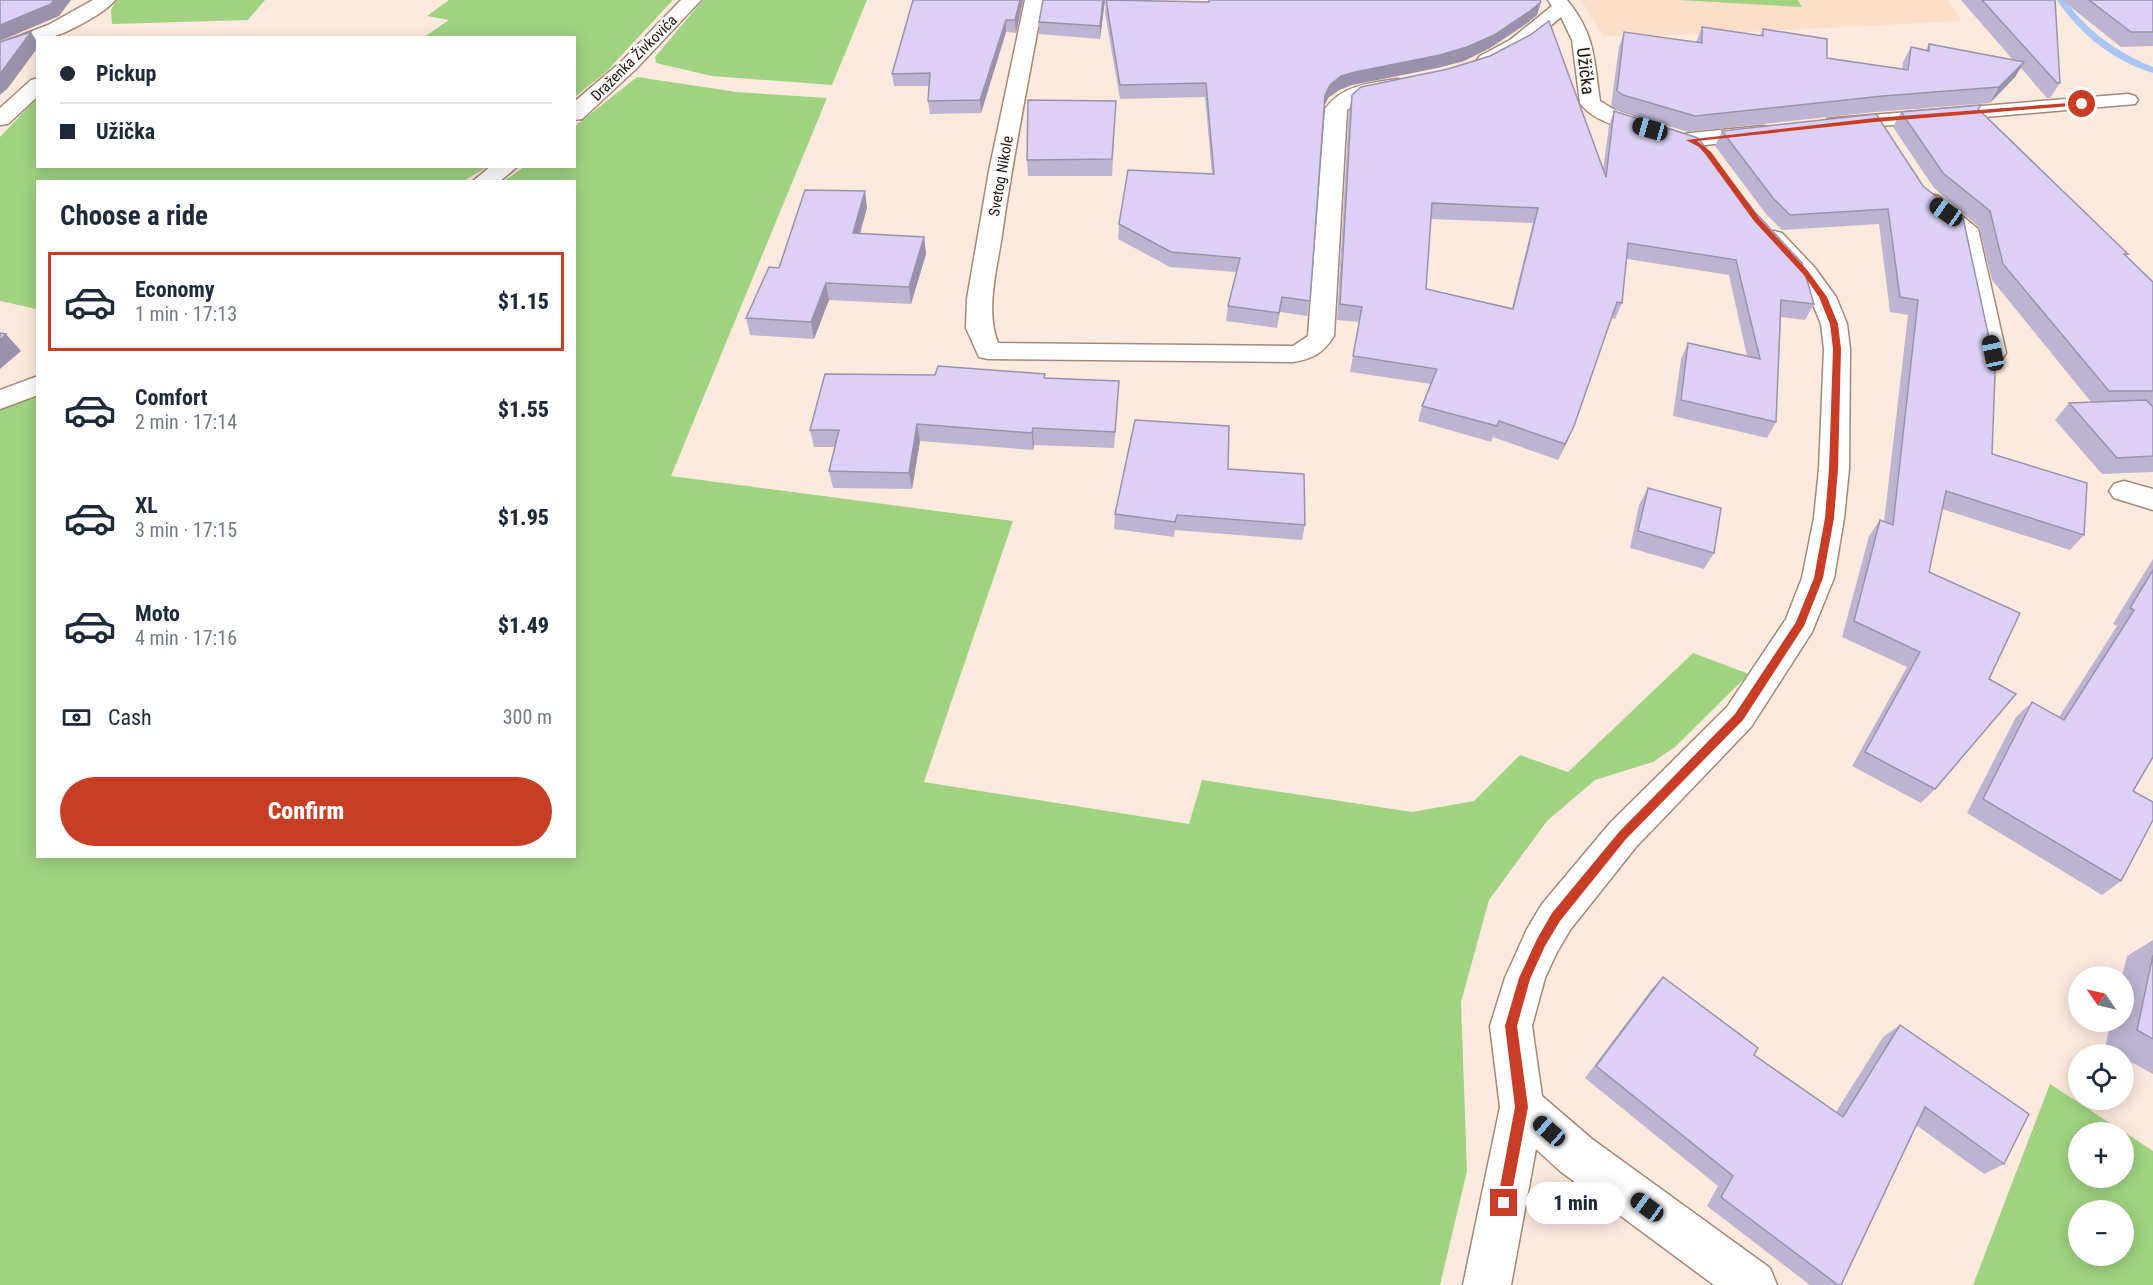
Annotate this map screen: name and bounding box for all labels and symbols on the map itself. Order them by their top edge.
street label: Draženka Živkovića [587,11,681,105]
street label: Užička [1573,46,1599,96]
route start [2068,90,2095,117]
car [1630,115,1670,143]
street label: Svetog Nikole [985,134,1017,218]
car [1926,194,1966,230]
car [1980,334,2006,372]
north arrow [2068,966,2134,1032]
car [1530,1112,1568,1150]
callout: 1 min [1525,1182,1624,1224]
route end [1490,1189,1517,1216]
car [1627,1189,1667,1225]

